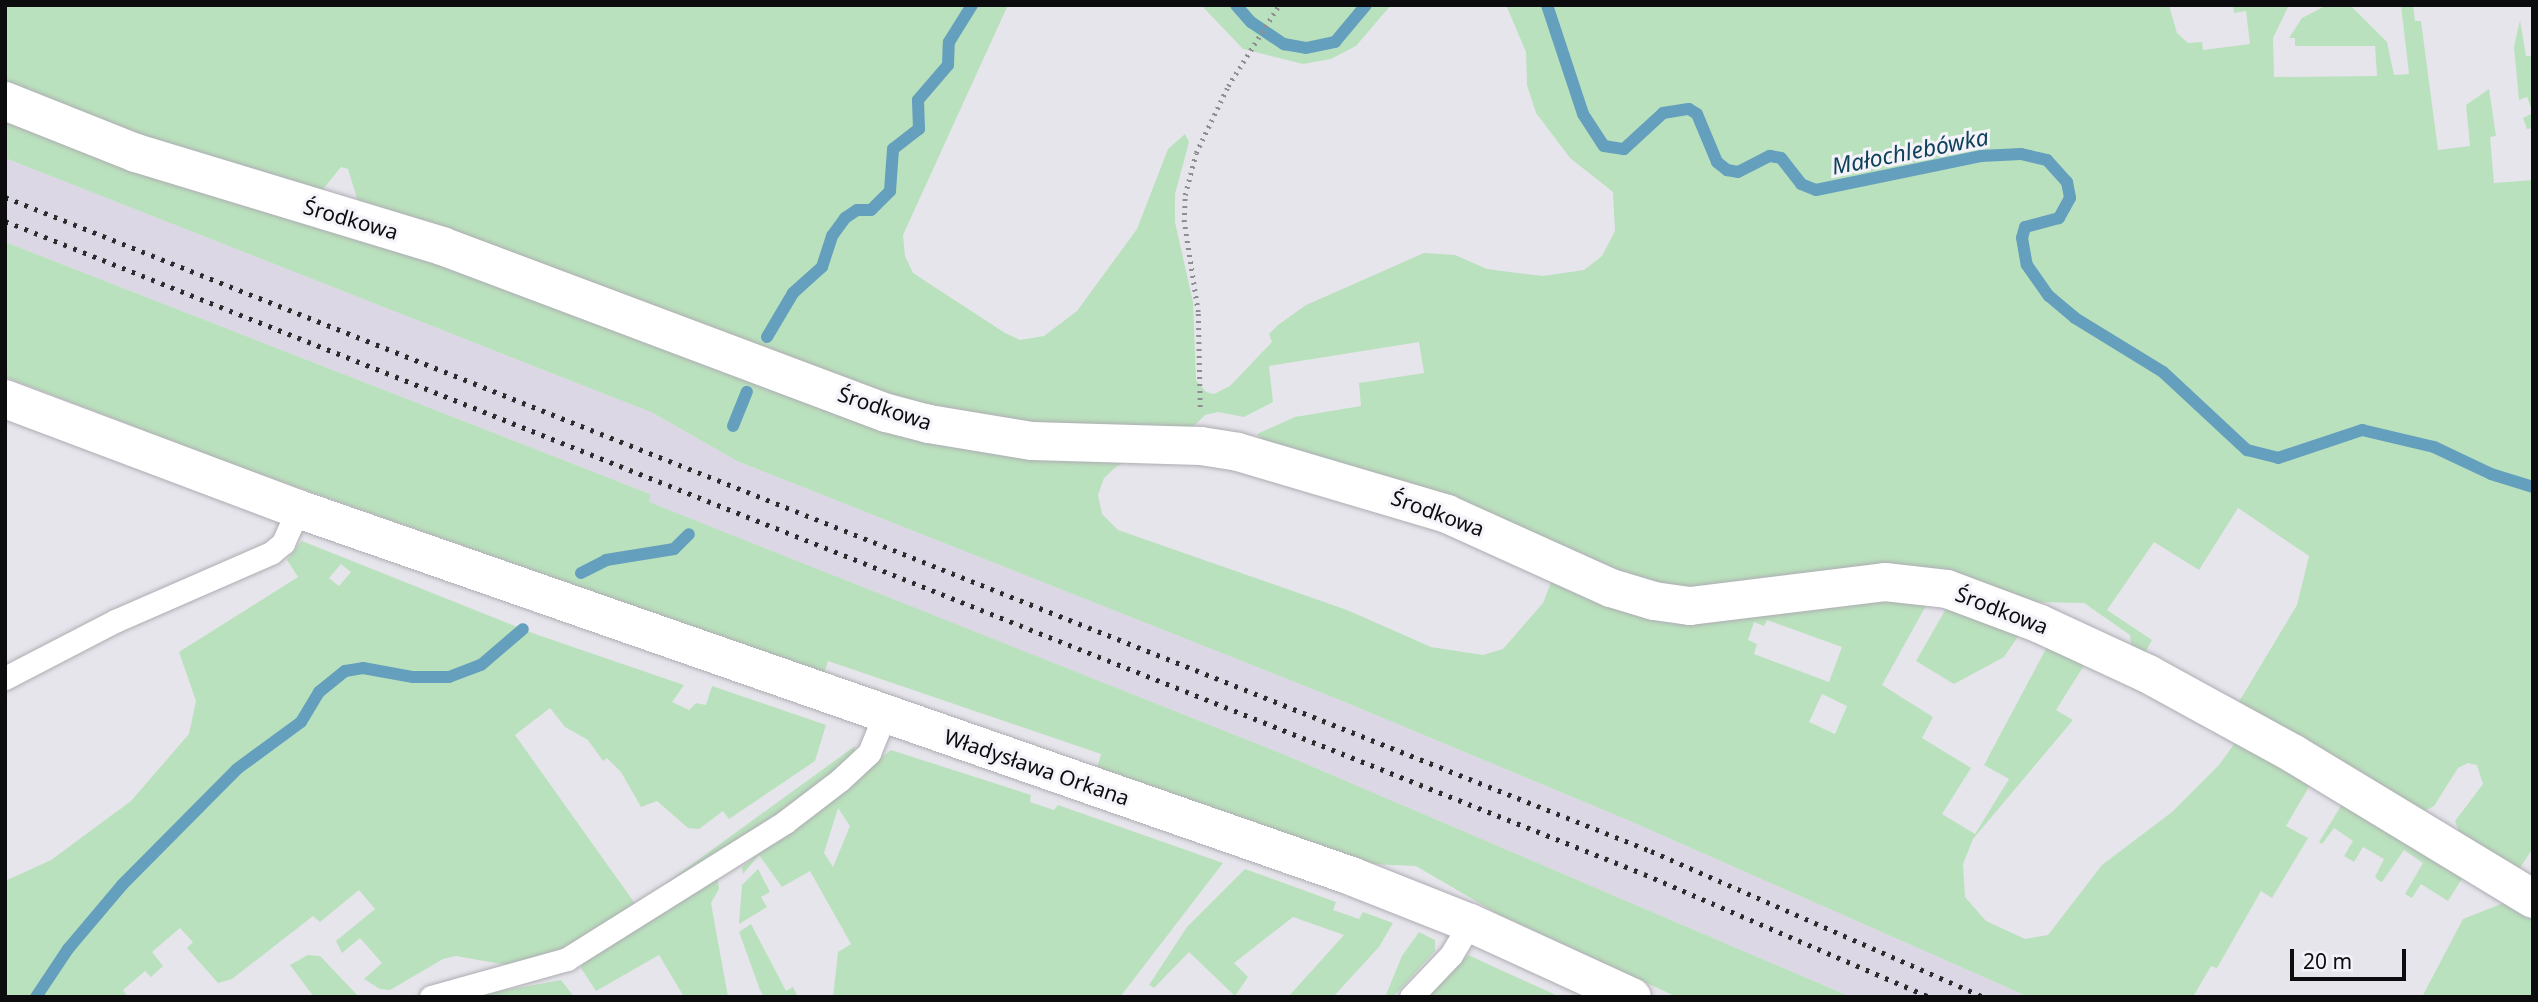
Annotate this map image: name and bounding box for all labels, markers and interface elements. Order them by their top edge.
water label: Małochlebówka [1829,122,1991,180]
street label: Środkowa [301,193,401,245]
street label: Środkowa [835,381,935,435]
street label: Środkowa [1388,485,1488,541]
street label: Środkowa [1952,581,2052,639]
street label: Władysława Orkana [941,723,1133,811]
scale bar [2293,936,2408,980]
text: 20 m [2303,947,2352,975]

